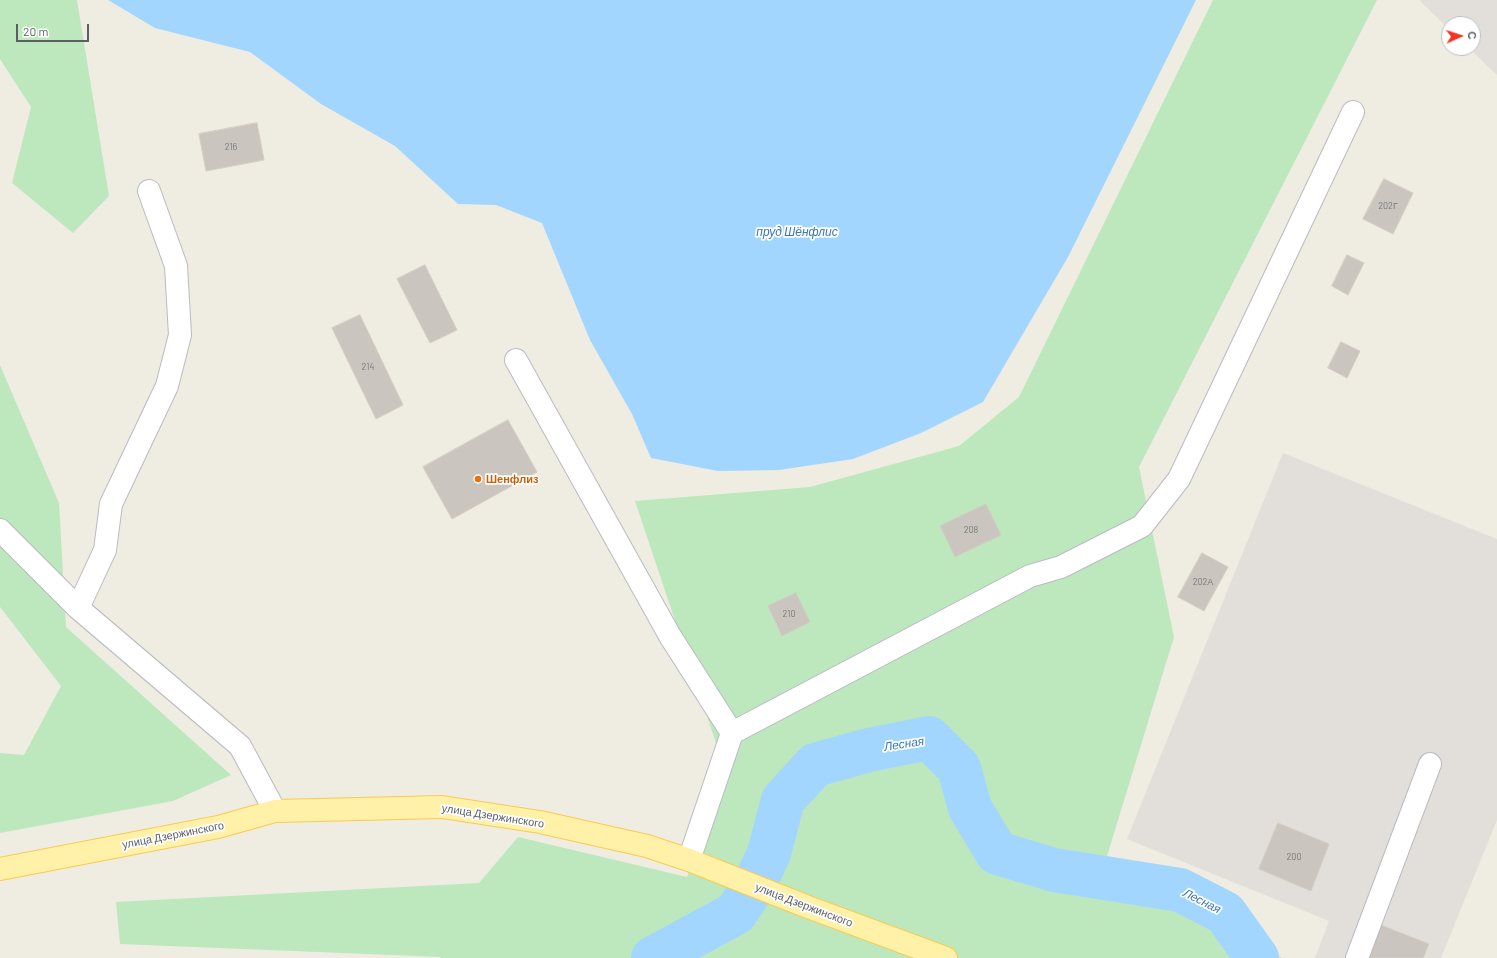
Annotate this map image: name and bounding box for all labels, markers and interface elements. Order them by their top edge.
scale bar [18,16,91,42]
north arrow [1441,16,1481,56]
text: 20 m [23,24,49,38]
text: С [1466,31,1479,40]
house number: 216 [225,142,237,152]
house number: 202Г [1378,201,1398,211]
water label: пруд Шёнфлис [756,225,838,239]
house number: 214 [362,362,374,372]
place label: Шенфлиз [486,472,538,486]
marker: Шенфлиз [473,474,483,484]
house number: 208 [964,525,978,535]
house number: 202А [1193,577,1213,587]
house number: 210 [783,609,795,619]
water label: Лесная [883,734,925,754]
street label: улица Дзержинского [441,801,545,831]
street label: улица Дзержинского [121,819,225,851]
house number: 200 [1287,852,1301,862]
street label: улица Дзержинского [753,880,855,930]
water label: Лесная [1181,885,1223,917]

